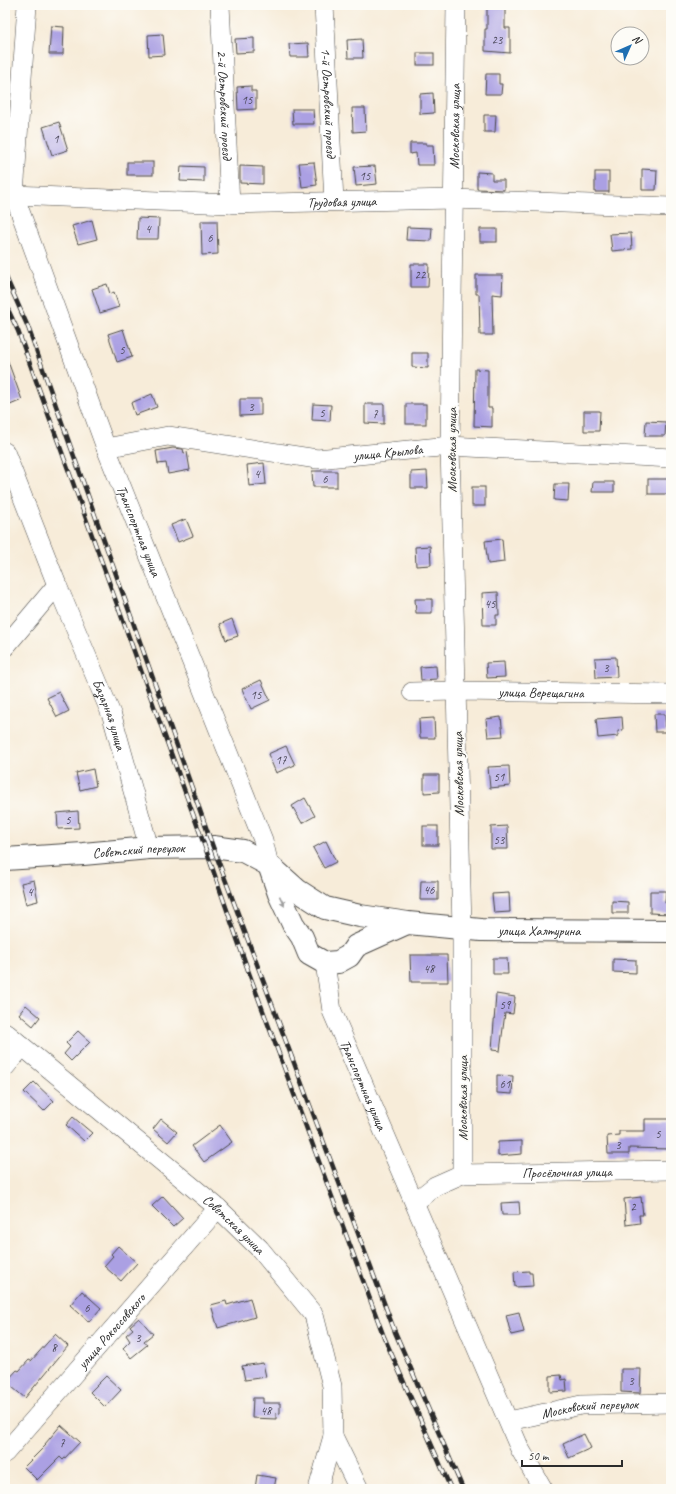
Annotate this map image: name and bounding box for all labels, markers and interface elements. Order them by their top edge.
north arrow [610,26,650,66]
house number: 23 [492,32,504,48]
text: N [630,32,646,48]
street label: 1-й Островский проезд [317,48,340,160]
street label: 2-й Островский проезд [213,50,236,162]
street label: Московская улица [446,83,464,169]
house number: 15 [242,92,253,108]
house number: 1 [53,131,59,147]
house number: 15 [360,168,371,184]
street label: Трудовая улица [307,193,377,211]
house number: 4 [145,221,152,237]
house number: 6 [207,230,213,246]
house number: 22 [415,267,427,283]
house number: 5 [119,342,125,358]
house number: 3 [248,399,255,415]
house number: 5 [319,405,325,421]
house number: 7 [372,406,378,422]
street label: Московская улица [443,407,460,492]
street label: улица Крылова [351,441,425,465]
house number: 4 [254,466,261,482]
house number: 6 [322,471,328,487]
street label: Транспортная улица [113,483,165,580]
house number: 45 [485,596,496,612]
house number: 3 [603,660,610,676]
street label: Базарная улица [89,677,129,753]
street label: улица Верещагина [497,684,585,702]
house number: 15 [251,687,262,703]
street label: Московская улица [449,731,468,817]
house number: 17 [276,752,287,768]
house number: 51 [494,769,505,785]
house number: 5 [65,812,71,828]
house number: 53 [494,832,506,848]
street label: Советский переулок [92,839,187,862]
house number: 46 [424,882,435,898]
house number: 4 [27,884,34,900]
one-way arrow [280,896,286,908]
street label: улица Халтурина [497,922,581,940]
house number: 48 [424,961,436,977]
house number: 59 [500,997,512,1013]
street label: Транспортная улица [336,1037,391,1134]
street label: Московская улица [454,1055,471,1140]
house number: 61 [500,1076,511,1092]
house number: 5 [655,1126,661,1142]
house number: 3 [615,1137,622,1153]
street label: Просёлочная улица [522,1163,613,1182]
street label: Советская улица [199,1191,269,1258]
house number: 2 [630,1199,637,1215]
street label: улица Рокоссовского [74,1288,150,1373]
house number: 6 [84,1300,90,1316]
house number: 3 [135,1330,142,1346]
house number: 8 [51,1340,58,1356]
house number: 3 [628,1373,635,1389]
street label: Московский переулок [540,1396,640,1423]
house number: 48 [261,1403,273,1419]
house number: 7 [59,1435,65,1451]
scale bar [522,1442,622,1468]
text: 50 m [528,1448,550,1464]

